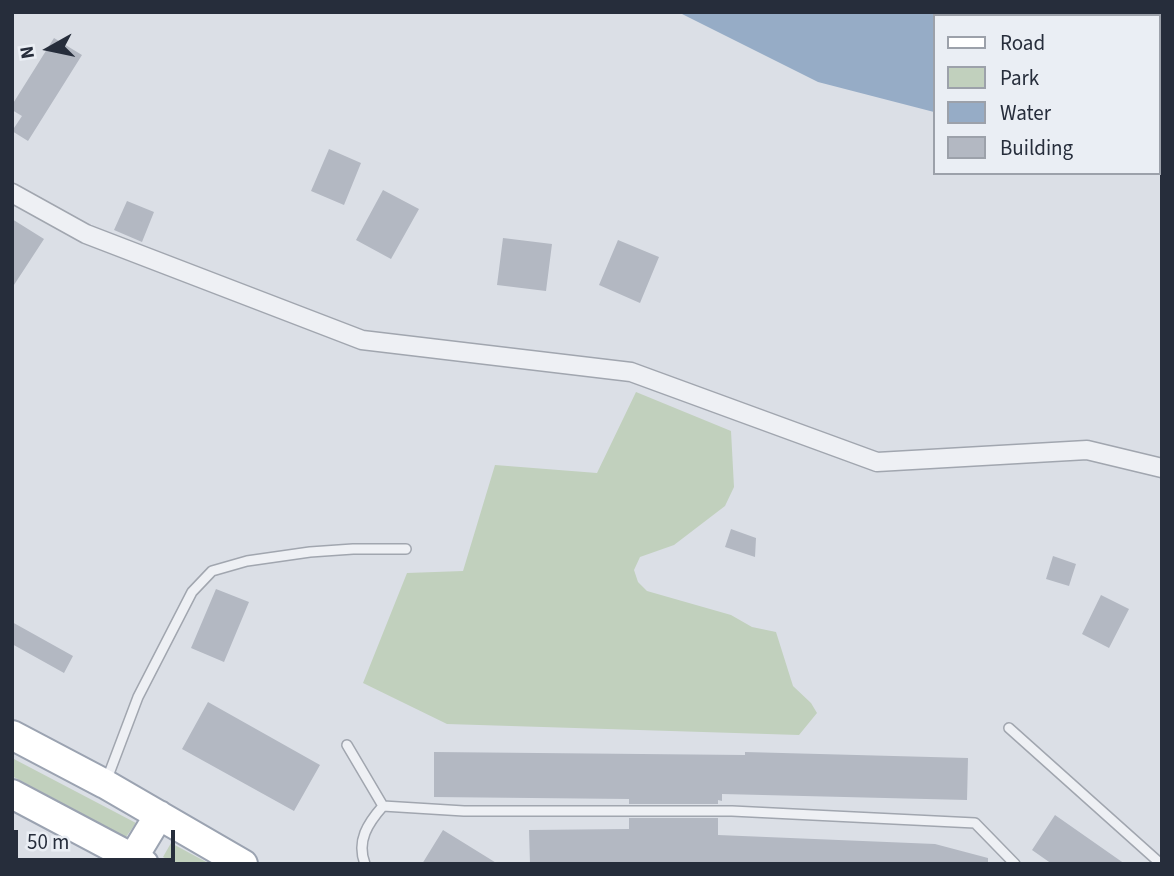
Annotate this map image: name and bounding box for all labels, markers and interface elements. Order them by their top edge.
north arrow [14,14,84,84]
legend [932,14,1160,175]
text: Road [1000,28,1045,58]
text: N [13,44,42,61]
text: Park [1000,63,1039,93]
text: Water [1000,98,1051,128]
text: Building [1000,133,1073,163]
scale bar [18,816,178,860]
text: 50 m [27,827,69,857]

